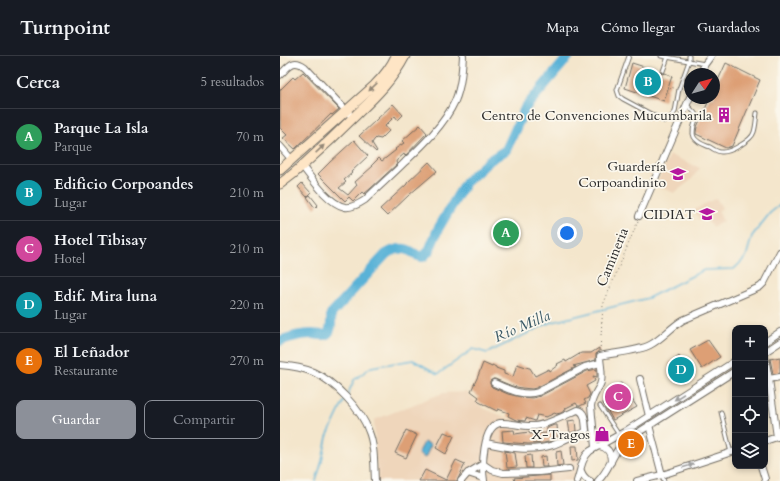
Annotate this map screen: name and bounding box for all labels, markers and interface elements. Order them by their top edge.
text: Turnpoint [20,15,110,41]
text: Mapa [546,18,579,37]
text: Cómo llegar [601,18,675,37]
text: Guardados [697,18,760,37]
pin: B [635,67,661,97]
north arrow [684,68,720,104]
text: Cerca [16,71,60,94]
text: 5 resultados [200,73,264,91]
one-way arrow [368,82,378,92]
place label: Centro de Convenciones Mucumbarila [481,106,712,125]
building icon: Centro de Convenciones Mucumbarila [715,106,733,124]
text: Parque La Isla [54,118,148,138]
text: A [24,128,34,146]
text: 70 m [236,128,264,146]
text: Parque [54,138,92,156]
one-way arrow [315,145,325,154]
place label: Guardería Corpoandinito [578,157,666,192]
school or university icon: Guardería Corpoandinito [669,165,687,183]
text: Edificio Corpoandes [54,174,193,194]
text: B [24,184,34,202]
text: 210 m [230,184,264,202]
text: Lugar [54,194,87,212]
place label: CIDIAT [643,205,695,224]
school or university icon: CIDIAT [698,205,716,223]
pin: A [493,218,519,248]
your location [557,223,577,243]
street label: Camineria [592,225,633,289]
text: Hotel Tibisay [54,230,147,250]
text: C [24,240,34,258]
text: 210 m [230,240,264,258]
text: Hotel [54,250,85,268]
text: Edif. Mira luna [54,286,157,306]
text: D [23,296,35,314]
text: 220 m [230,296,264,314]
water label: Río Milla [491,305,553,347]
text: Lugar [54,306,87,324]
map controls [732,325,768,469]
button: + [732,325,768,361]
text: El Leñador [54,342,129,362]
text: E [25,352,33,370]
text: 270 m [230,352,264,370]
pin: D [668,355,694,385]
button: − [732,361,768,397]
text: Restaurante [54,362,118,380]
pin: C [605,382,631,412]
one-way arrow [673,393,684,401]
button: locate [732,397,768,433]
button: Guardar [16,400,136,439]
button: Compartir [144,400,264,439]
place label: X-Tragos [531,425,590,444]
shop icon: X-Tragos [593,425,611,443]
pin: E [618,429,644,459]
button: layers [732,433,768,469]
one-way arrow [682,463,694,469]

